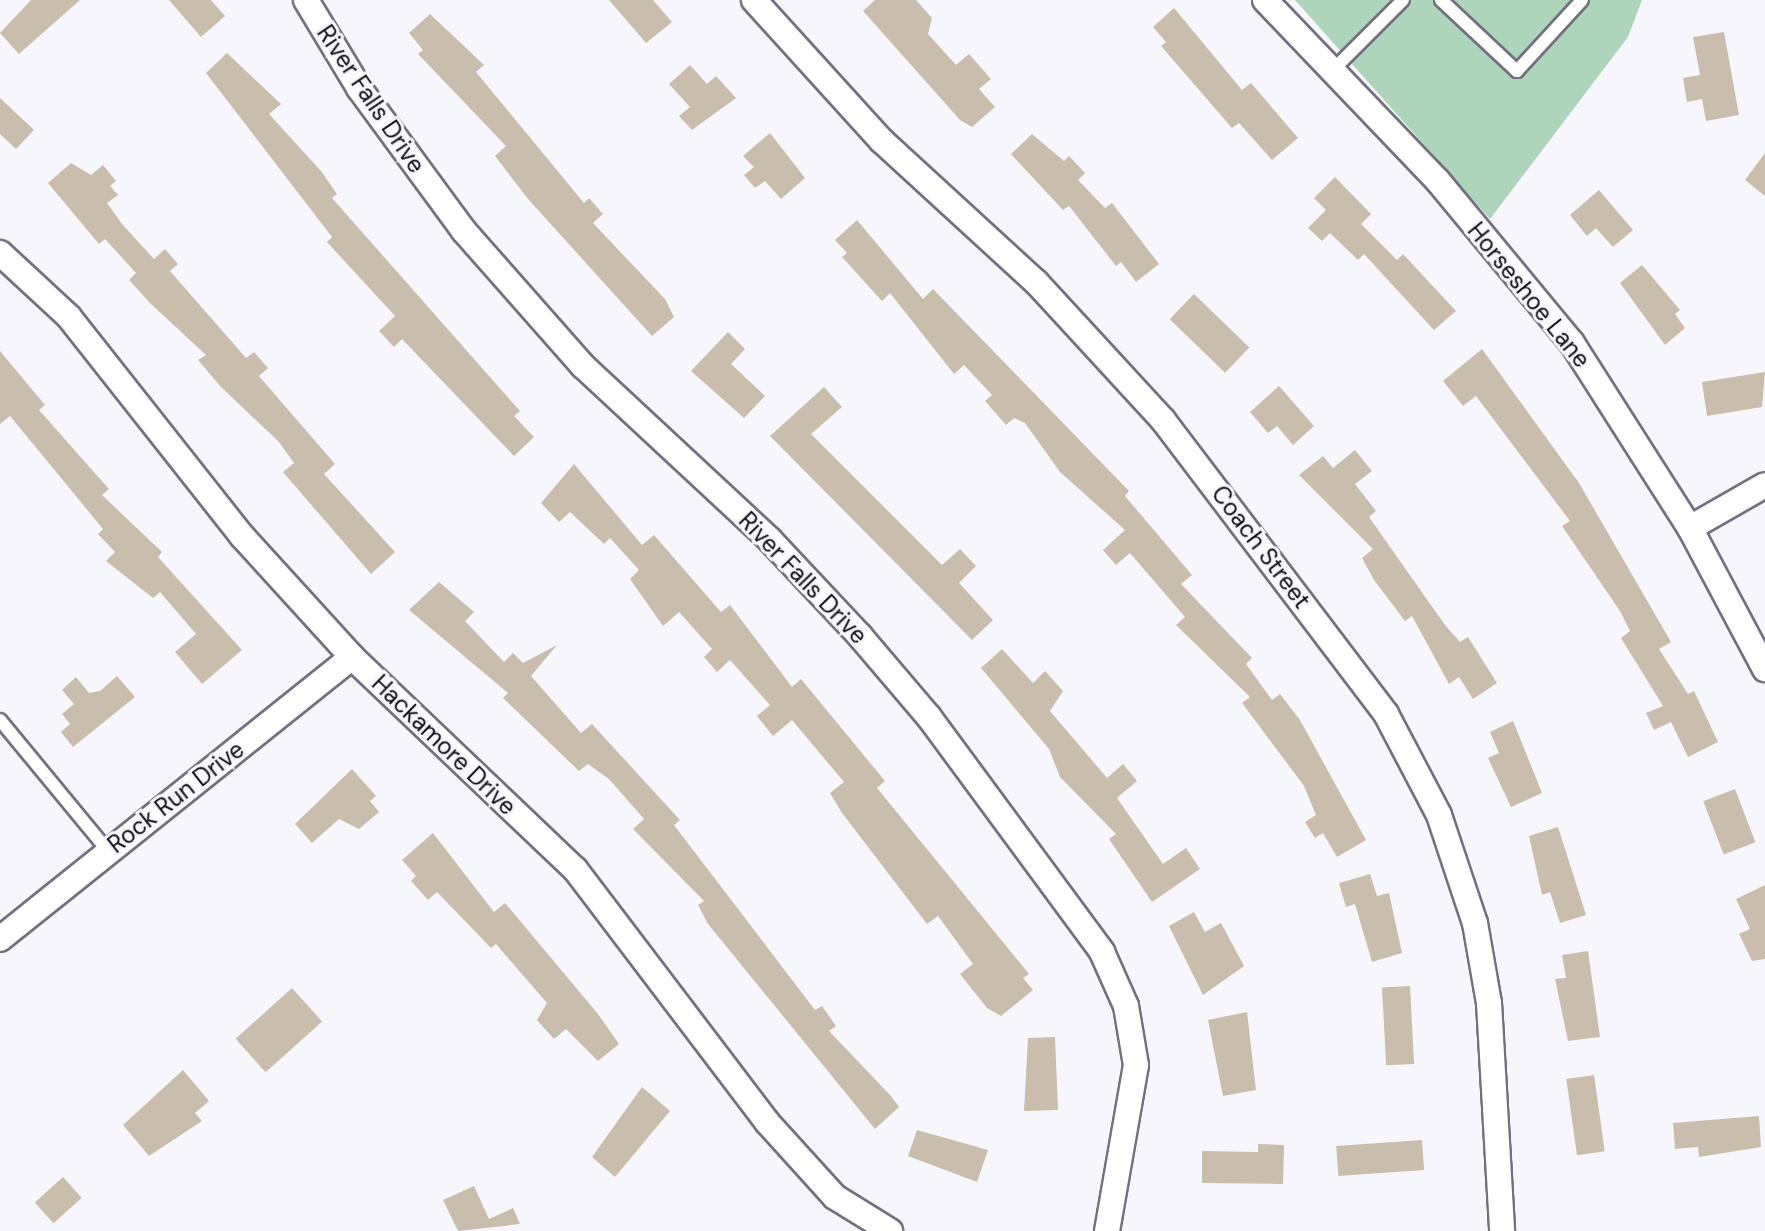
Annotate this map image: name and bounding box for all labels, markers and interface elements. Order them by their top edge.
street label: River Falls Drive [311,20,431,178]
street label: Horseshoe Lane [1462,217,1596,373]
street label: Coach Street [1205,480,1317,614]
street label: River Falls Drive [733,506,873,650]
street label: Hackamore Drive [366,669,522,821]
street label: Rock Run Drive [102,735,250,859]

